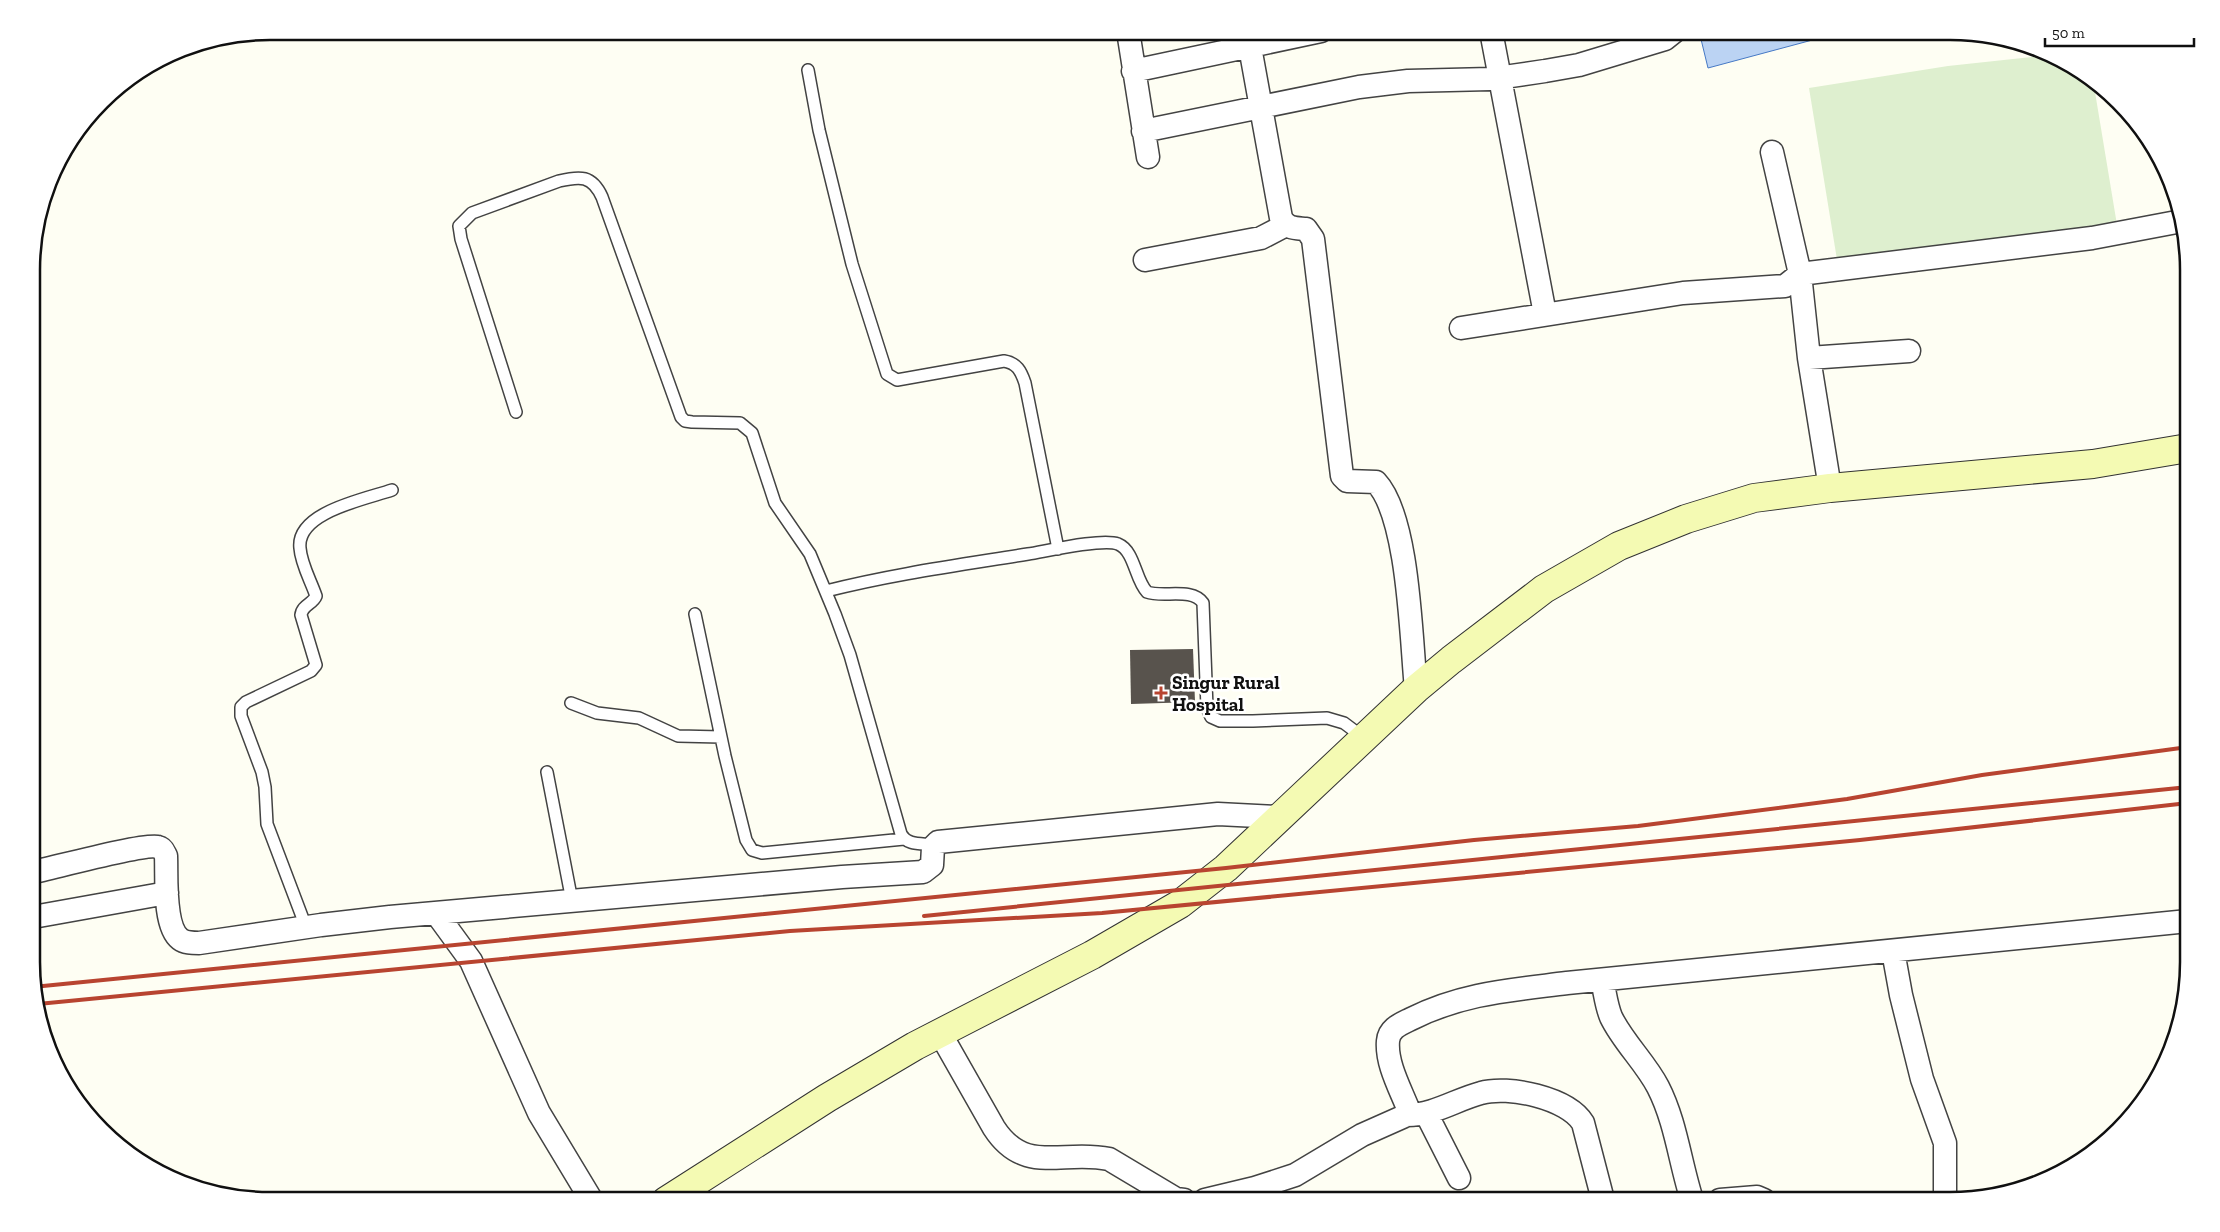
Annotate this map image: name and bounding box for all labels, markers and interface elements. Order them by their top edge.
scale bar [2045,15,2194,47]
text: 50 m [2052,24,2085,42]
place label: Singur Rural Hospital [1172,671,1280,716]
marker: Singur Rural Hospital [1154,686,1168,700]

